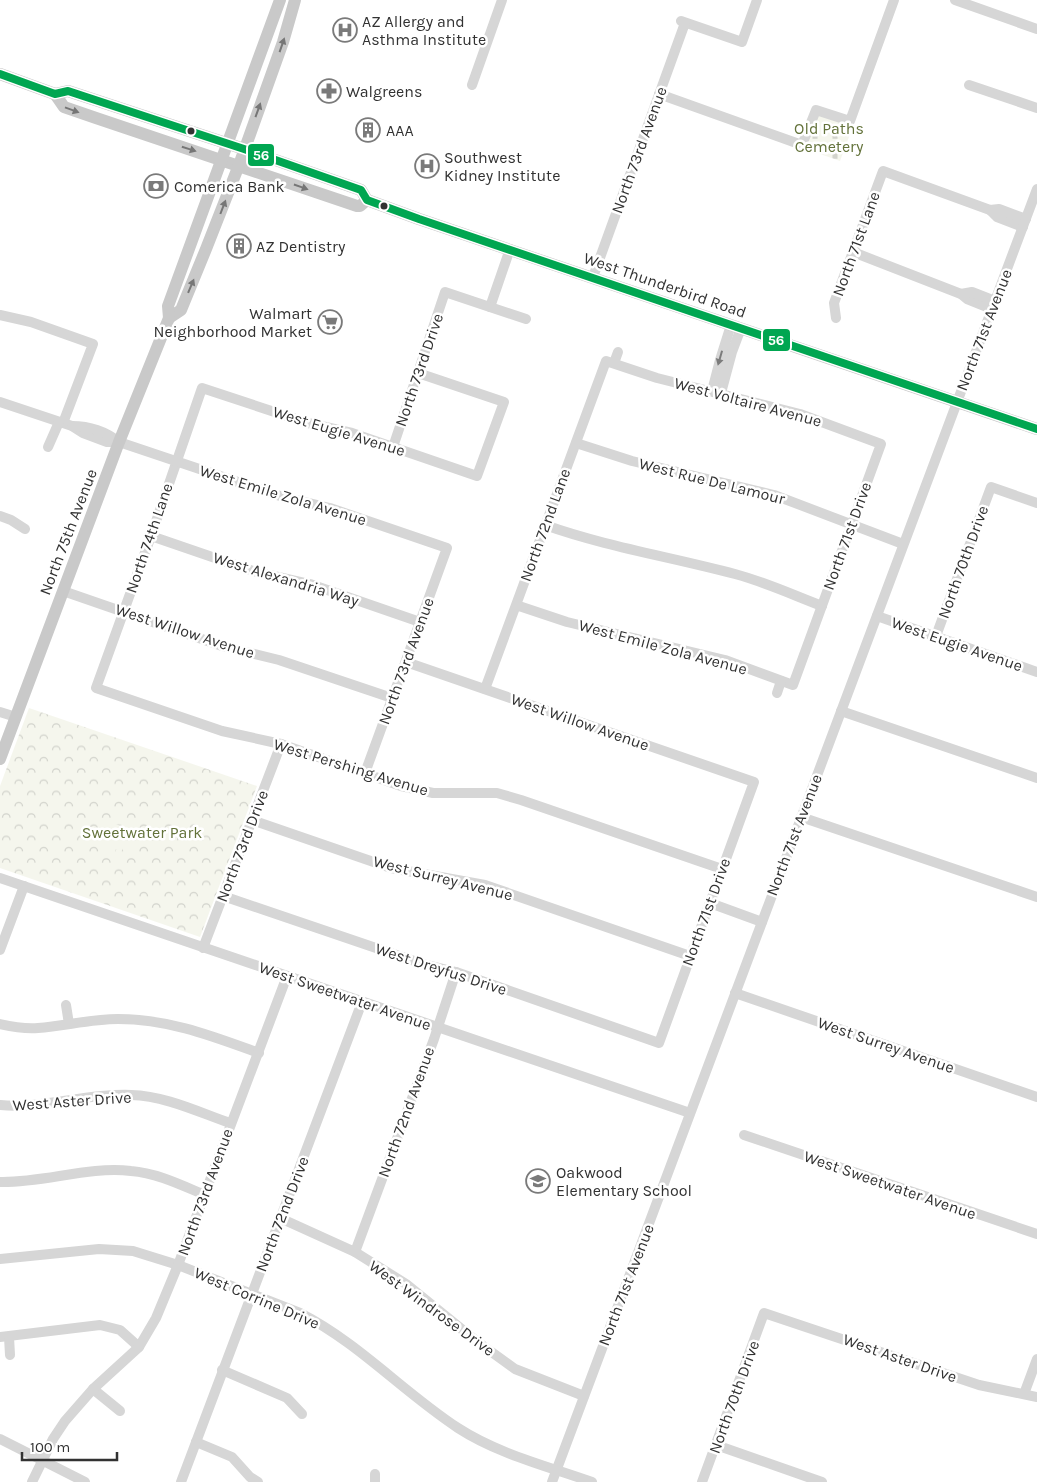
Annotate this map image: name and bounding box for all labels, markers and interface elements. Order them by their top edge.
place label: AZ Allergy and Asthma Institute [362,12,486,49]
hospital icon: AZ Allergy and Asthma Institute [332,17,358,43]
one-way arrow [279,37,286,52]
pharmacy icon: Walgreens [316,78,342,104]
place label: Walgreens [346,82,422,101]
street label: North 73rd Avenue [607,84,671,216]
one-way arrow [255,102,262,117]
one-way arrow [65,107,80,114]
building icon: AAA [355,117,381,143]
park label: Old Paths Cemetery [794,119,864,156]
place label: AAA [386,121,414,140]
unlabelled marker [186,126,196,136]
line badge: 56 [247,143,275,167]
one-way arrow [182,145,197,153]
text: 56 [253,147,269,164]
place label: Southwest Kidney Institute [444,148,560,185]
hospital icon: Southwest Kidney Institute [414,153,440,179]
bank icon: Comerica Bank [143,173,169,199]
place label: Comerica Bank [174,177,285,196]
one-way arrow [294,184,309,191]
street label: North 71st Lane [828,189,884,299]
one-way arrow [220,200,227,215]
unlabelled marker [379,201,389,211]
building icon: AZ Dentistry [226,233,252,259]
place label: AZ Dentistry [256,237,346,256]
street label: West Thunderbird Road [581,248,749,322]
street label: North 71st Avenue [952,267,1016,393]
one-way arrow [187,278,195,293]
place label: Walmart Neighborhood Market [154,304,312,341]
supermarket icon: Walmart Neighborhood Market [317,309,343,335]
street label: North 73rd Drive [391,311,447,429]
line badge: 56 [762,328,791,352]
text: 56 [768,332,784,349]
one-way arrow [716,350,724,365]
street label: West Voltaire Avenue [672,373,824,431]
street label: West Eugie Avenue [271,402,407,460]
street label: West Rue De Lamour [637,454,787,508]
street label: West Emile Zola Avenue [197,461,369,529]
street label: North 75th Avenue [35,466,101,598]
street label: North 72nd Lane [516,466,574,584]
street label: North 71st Drive [819,479,875,593]
street label: North 74th Lane [121,481,177,595]
street label: North 70th Drive [934,503,992,621]
street label: West Alexandria Way [211,548,362,610]
street label: North 73rd Avenue [374,595,438,727]
street label: West Willow Avenue [113,600,257,662]
street label: West Eugie Avenue [889,613,1025,675]
street label: West Emile Zola Avenue [577,615,749,679]
street label: West Willow Avenue [508,689,652,755]
street label: West Pershing Avenue [271,734,431,800]
street label: North 71st Avenue [762,772,826,898]
street label: North 73rd Drive [212,787,272,905]
park label: Sweetwater Park [82,823,202,842]
street label: West Surrey Avenue [371,851,515,905]
street label: North 71st Drive [678,855,734,969]
street label: West Dreyfus Drive [373,939,509,999]
street label: West Sweetwater Avenue [256,958,434,1034]
street label: West Surrey Avenue [815,1013,957,1077]
street label: North 72nd Avenue [374,1044,438,1180]
street label: West Aster Drive [12,1087,132,1115]
street label: North 73rd Avenue [173,1126,237,1258]
street label: West Sweetwater Avenue [801,1147,979,1223]
street label: North 72nd Drive [251,1154,313,1274]
place label: Oakwood Elementary School [556,1163,692,1200]
school or university icon: Oakwood Elementary School [525,1168,551,1194]
street label: North 71st Avenue [594,1222,658,1348]
street label: West Windrose Drive [365,1256,499,1360]
street label: West Corrine Drive [192,1263,322,1333]
street label: West Aster Drive [841,1330,959,1386]
street label: North 70th Drive [705,1338,763,1456]
scale bar [22,1430,118,1462]
text: 100 m [30,1438,70,1456]

